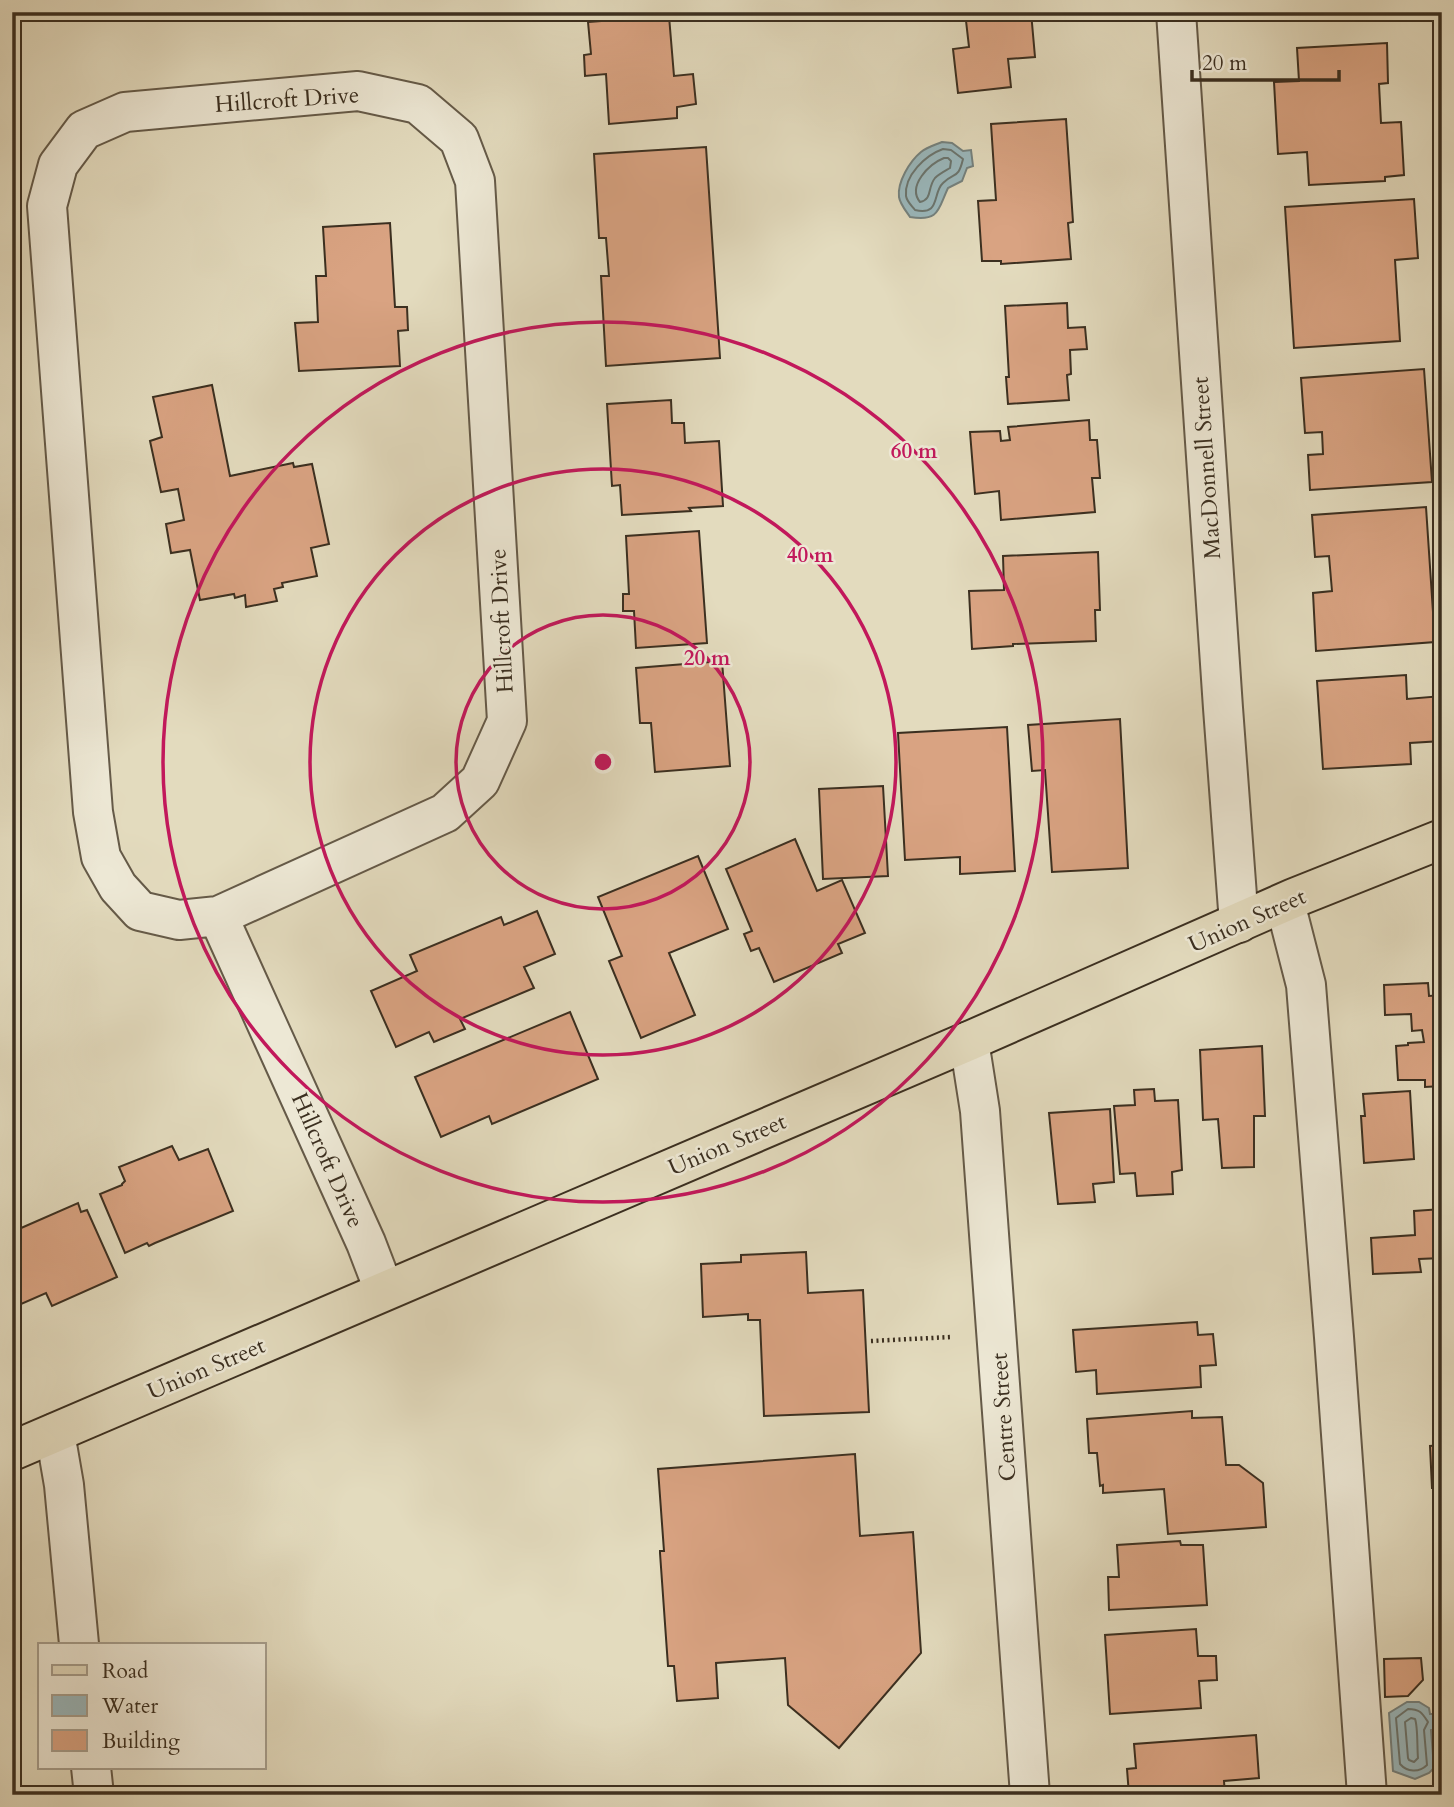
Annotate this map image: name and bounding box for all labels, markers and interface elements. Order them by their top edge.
scale bar [1192,38,1338,82]
text: 20 m [1202,49,1247,78]
street label: Hillcroft Drive [214,79,360,120]
street label: MacDonnell Street [1185,376,1228,560]
text: 60 m [891,437,938,466]
text: 40 m [787,541,834,570]
street label: Hillcroft Drive [482,548,521,694]
text: 20 m [684,644,731,673]
centre of rings [591,750,615,774]
street label: Union Street [1184,881,1311,960]
street label: Hillcroft Drive [284,1088,371,1233]
street label: Union Street [663,1106,791,1183]
street label: Union Street [142,1330,270,1407]
street label: Centre Street [984,1352,1023,1482]
legend [38,1643,266,1769]
text: Road [102,1657,148,1686]
text: Water [101,1692,158,1721]
text: Building [102,1727,180,1756]

